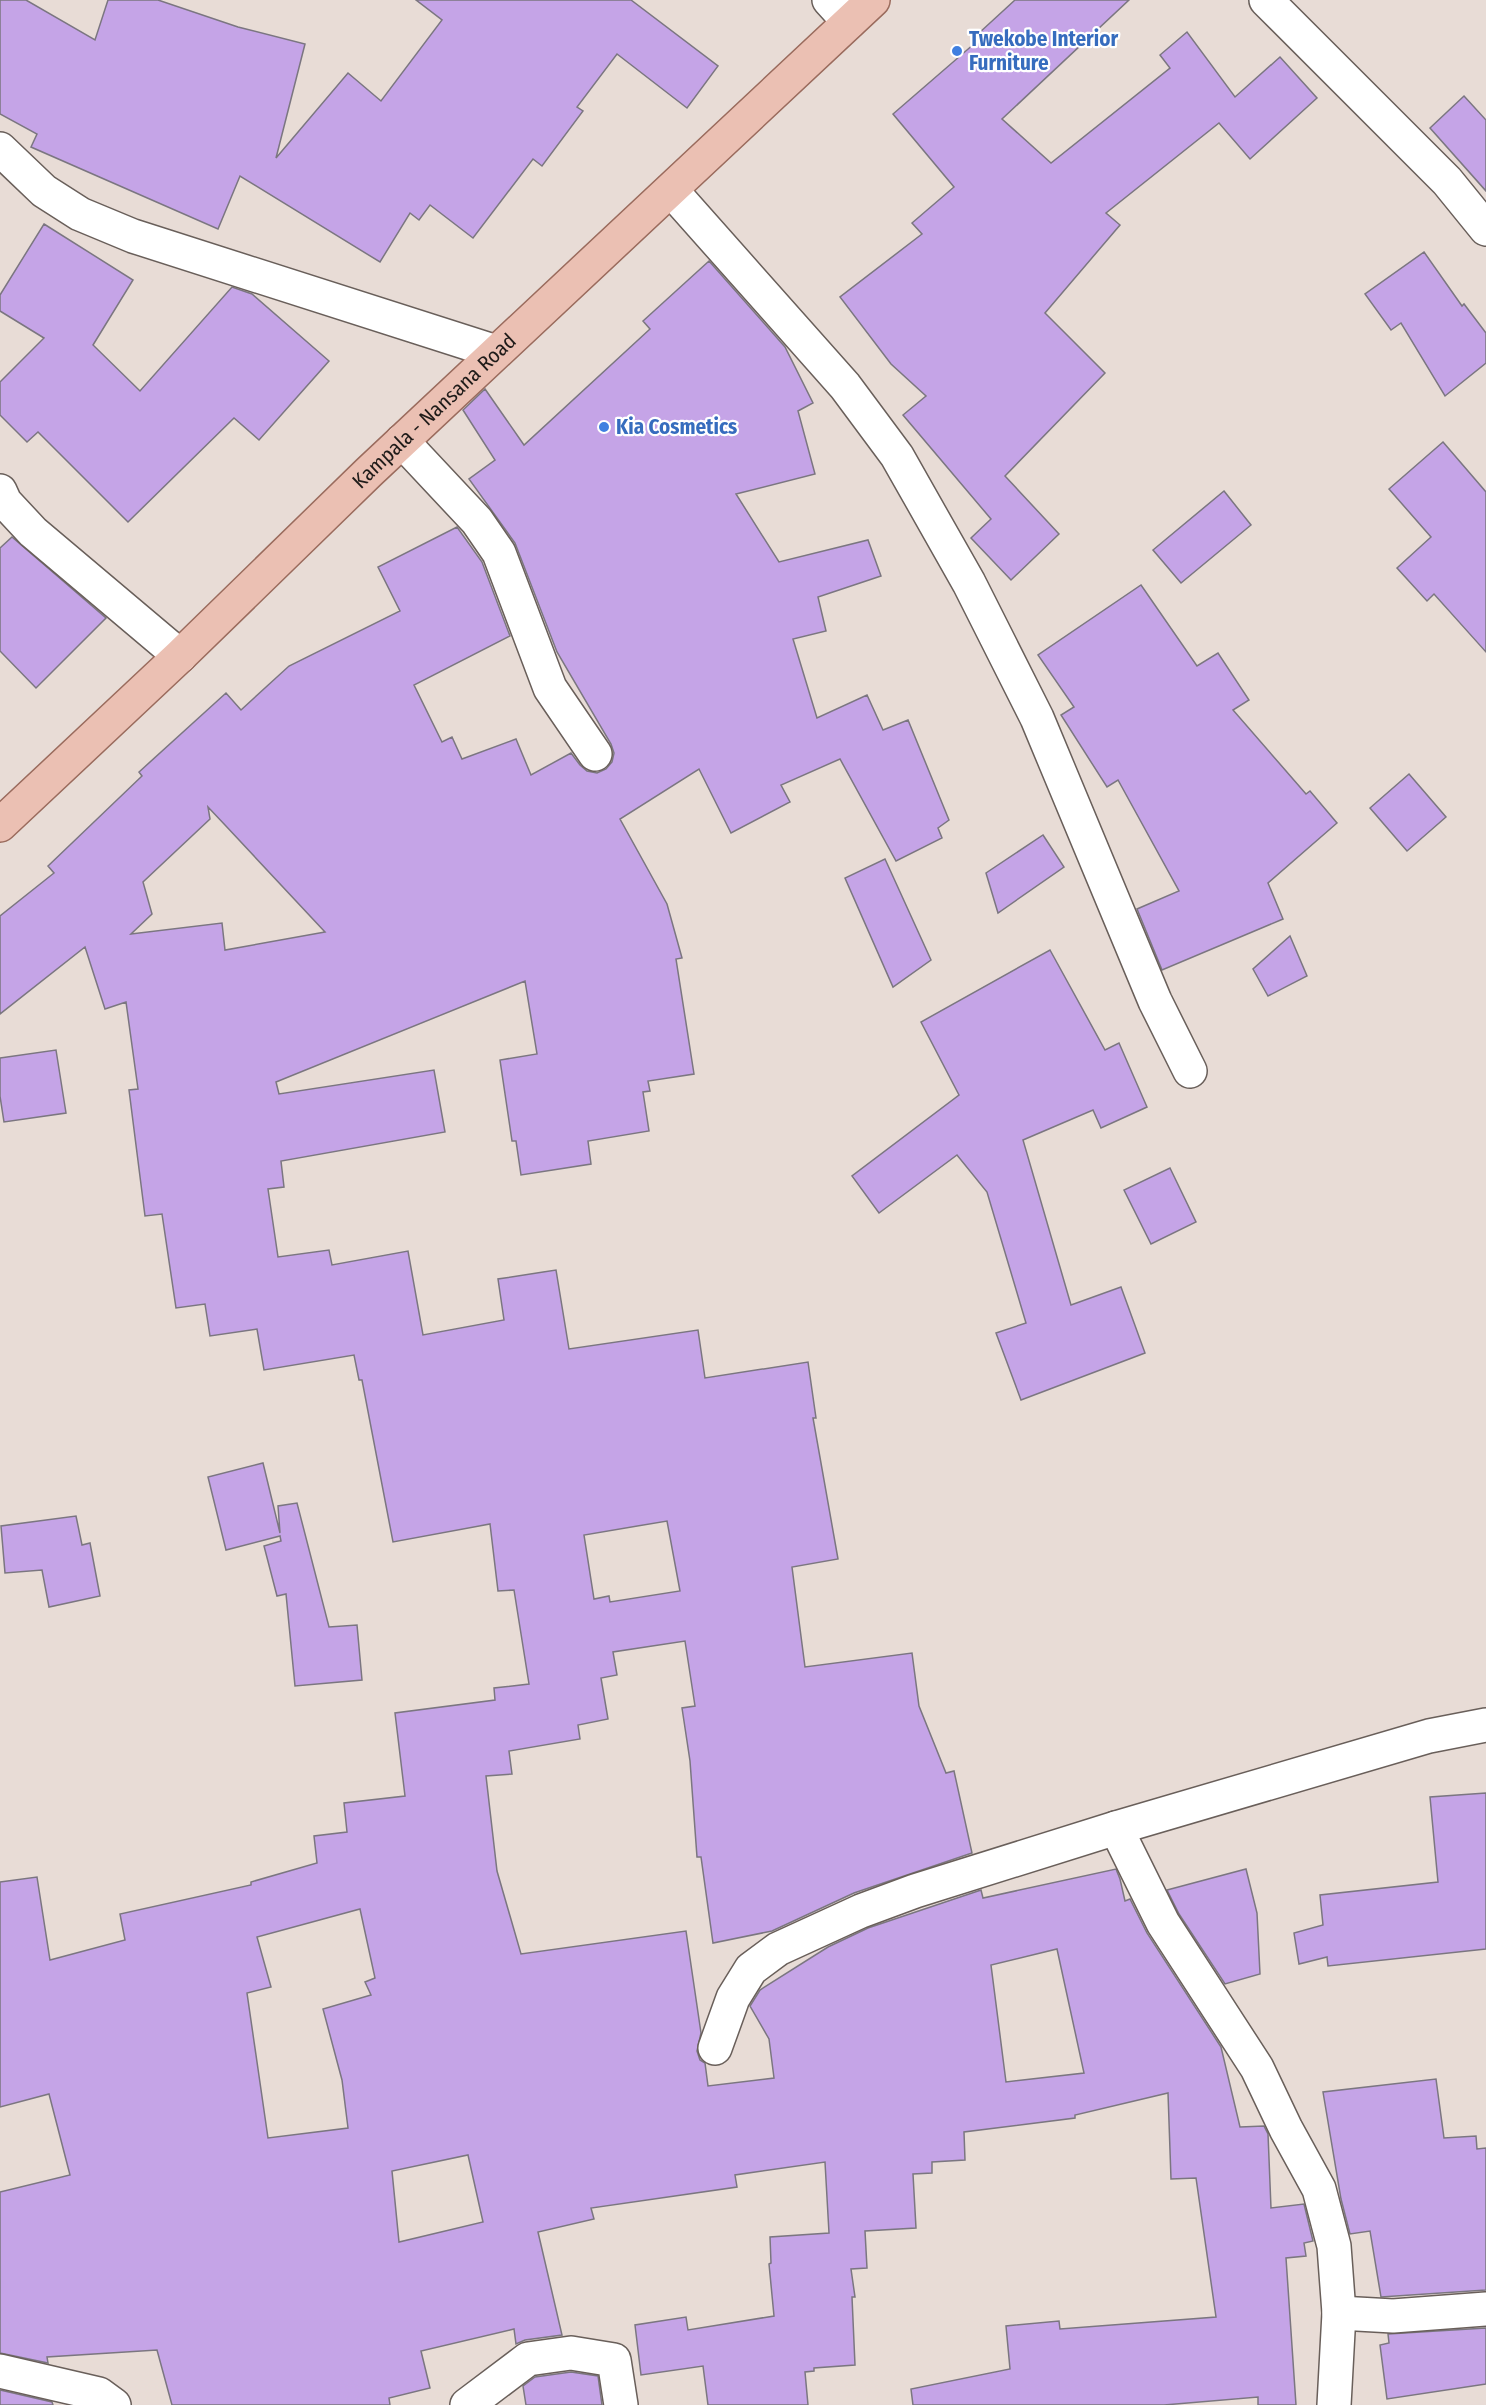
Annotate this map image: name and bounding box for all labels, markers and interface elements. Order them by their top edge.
place label: Twekobe Interior Furniture [969,26,1118,76]
marker: Twekobe Interior Furniture [950,44,964,58]
street label: Kampala - Nansana Road [347,328,522,494]
place label: Kia Cosmetics [616,414,737,440]
marker: Kia Cosmetics [597,420,611,434]

